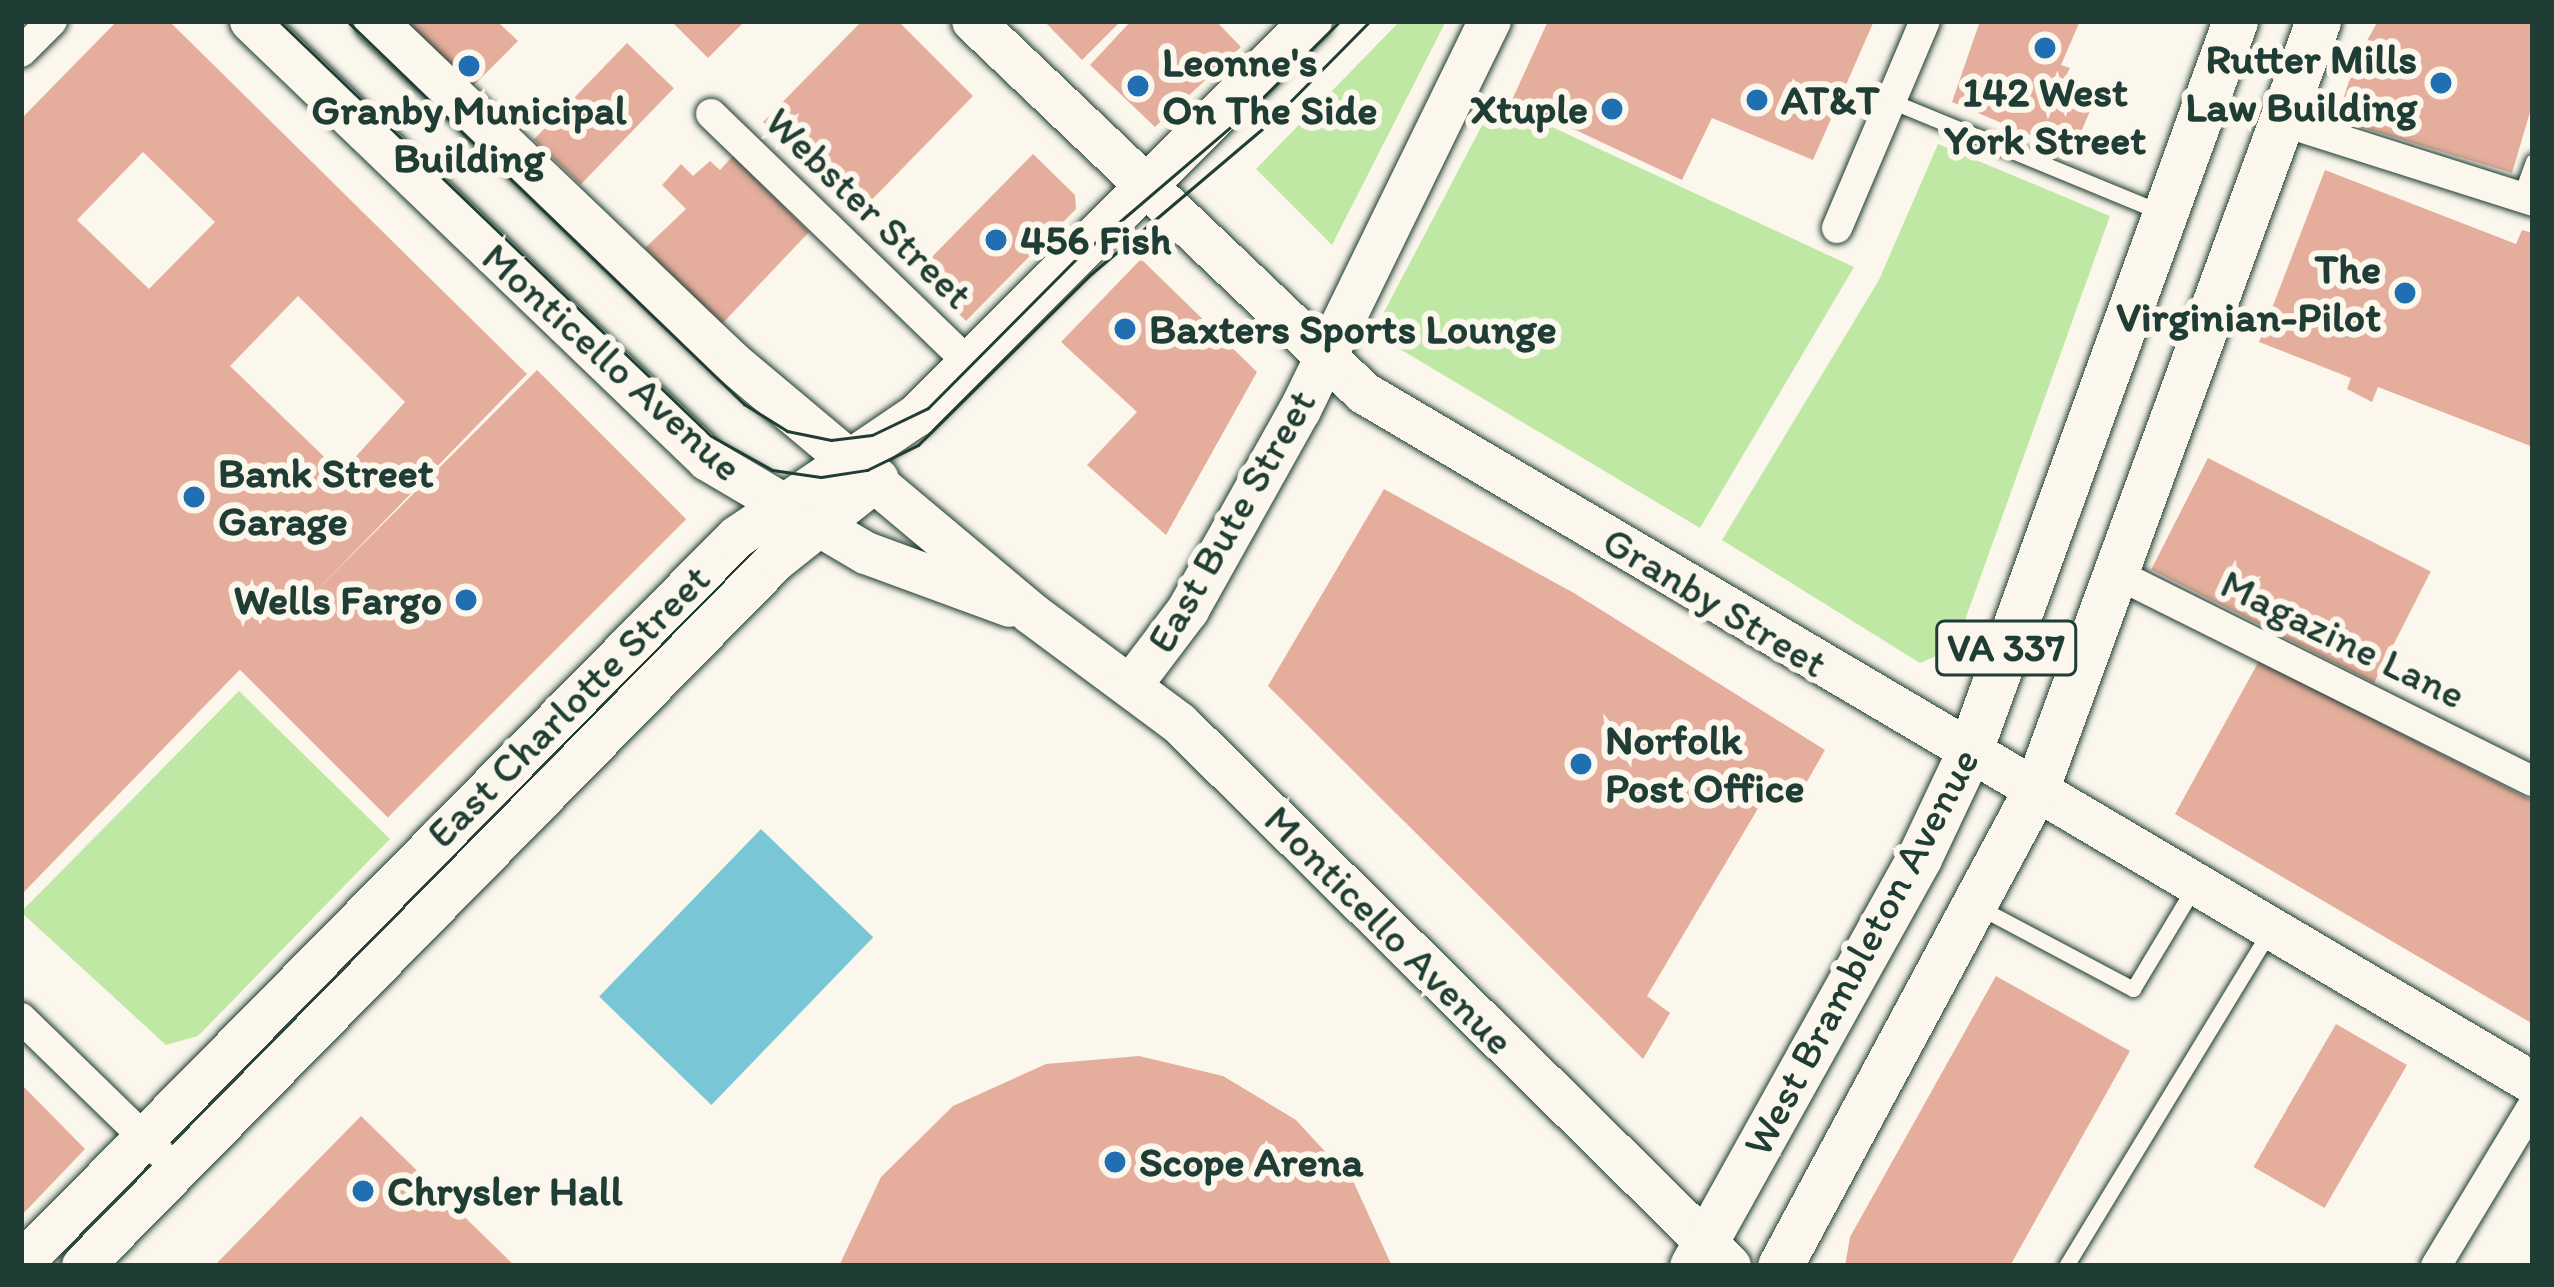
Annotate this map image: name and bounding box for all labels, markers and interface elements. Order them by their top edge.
place label: Rutter Mills Law Building [2184,34,2417,132]
marker: 142 West York Street [2032,35,2058,61]
place label: Leonne's On The Side [1162,37,1379,136]
marker: Granby Municipal Building [456,53,482,79]
place label: 142 West York Street [1944,67,2146,166]
marker: Rutter Mills Law Building [2428,70,2454,96]
marker: Leonne's On The Side [1125,73,1151,99]
place label: AT&T [1781,75,1880,125]
place label: Xtuple [1470,84,1588,134]
place label: Granby Municipal Building [310,85,628,184]
marker: AT&T [1744,87,1770,113]
marker: Xtuple [1599,96,1625,122]
street label: Webster Street [755,97,983,319]
place label: 456 Fish [1020,215,1171,265]
marker: 456 Fish [983,227,1009,253]
street label: Monticello Avenue [472,233,752,491]
place label: The Virginian-Pilot [2116,244,2381,342]
marker: The Virginian-Pilot [2392,280,2418,306]
place label: Baxters Sports Lounge [1149,304,1557,354]
marker: Baxters Sports Lounge [1112,316,1138,342]
street label: East Bute Street [1135,380,1327,662]
place label: Bank Street Garage [218,448,433,546]
marker: Bank Street Garage [181,484,207,510]
street label: Granby Street [1594,515,1836,689]
street label: East Charlotte Street [416,554,720,858]
street label: Magazine Lane [2212,558,2474,720]
place label: Wells Fargo [234,575,442,625]
marker: Wells Fargo [453,587,479,613]
road number: VA 337 [1934,615,2078,681]
place label: Norfolk Post Office [1605,715,1805,813]
street label: West Brambleton Avenue [1732,740,1990,1164]
marker: Norfolk Post Office [1568,751,1594,777]
street label: Monticello Avenue [1254,795,1524,1065]
place label: Scope Arena [1139,1137,1361,1187]
marker: Scope Arena [1102,1149,1128,1175]
place label: Chrysler Hall [387,1166,624,1216]
marker: Chrysler Hall [350,1178,376,1204]

